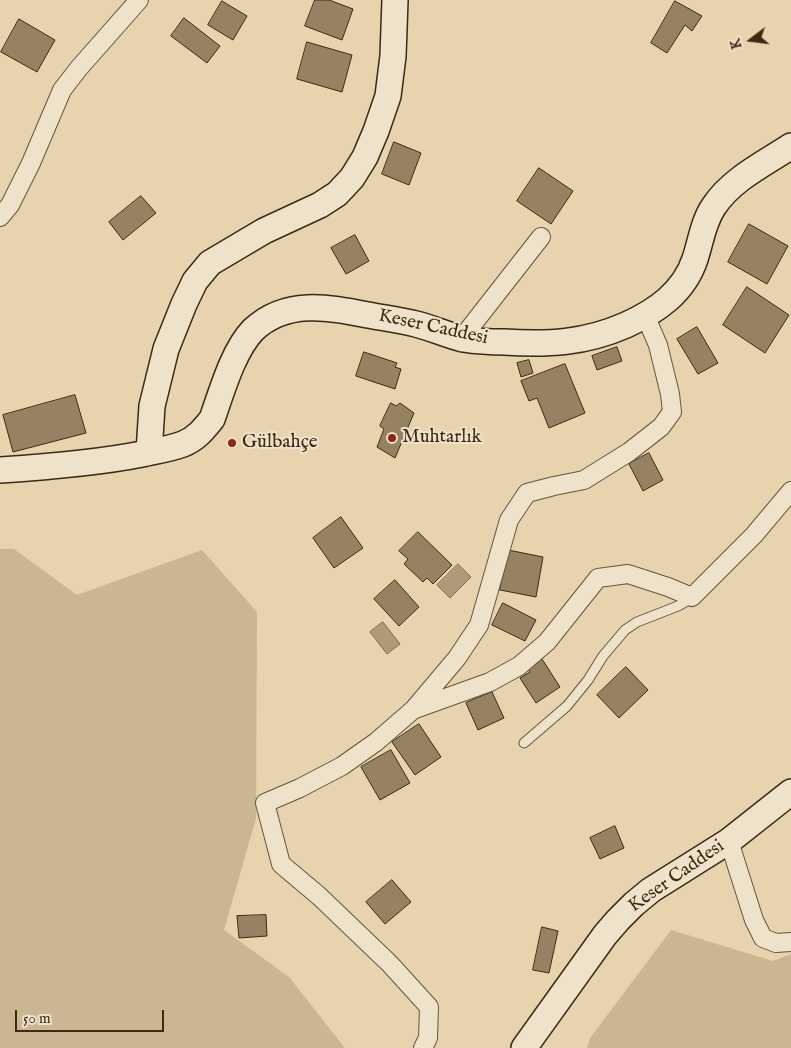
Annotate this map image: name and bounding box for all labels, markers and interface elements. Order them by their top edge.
north arrow [726,15,776,65]
text: K [727,37,747,51]
street label: Keser Caddesi [376,305,490,351]
place label: Muhtarlık [402,427,482,449]
place label: Gülbahçe [242,432,318,454]
marker: Muhtarlık [386,432,398,444]
marker: Gülbahçe [226,437,238,449]
street label: Keser Caddesi [625,836,729,918]
scale bar [18,1000,166,1032]
text: 50 m [23,1009,51,1028]

